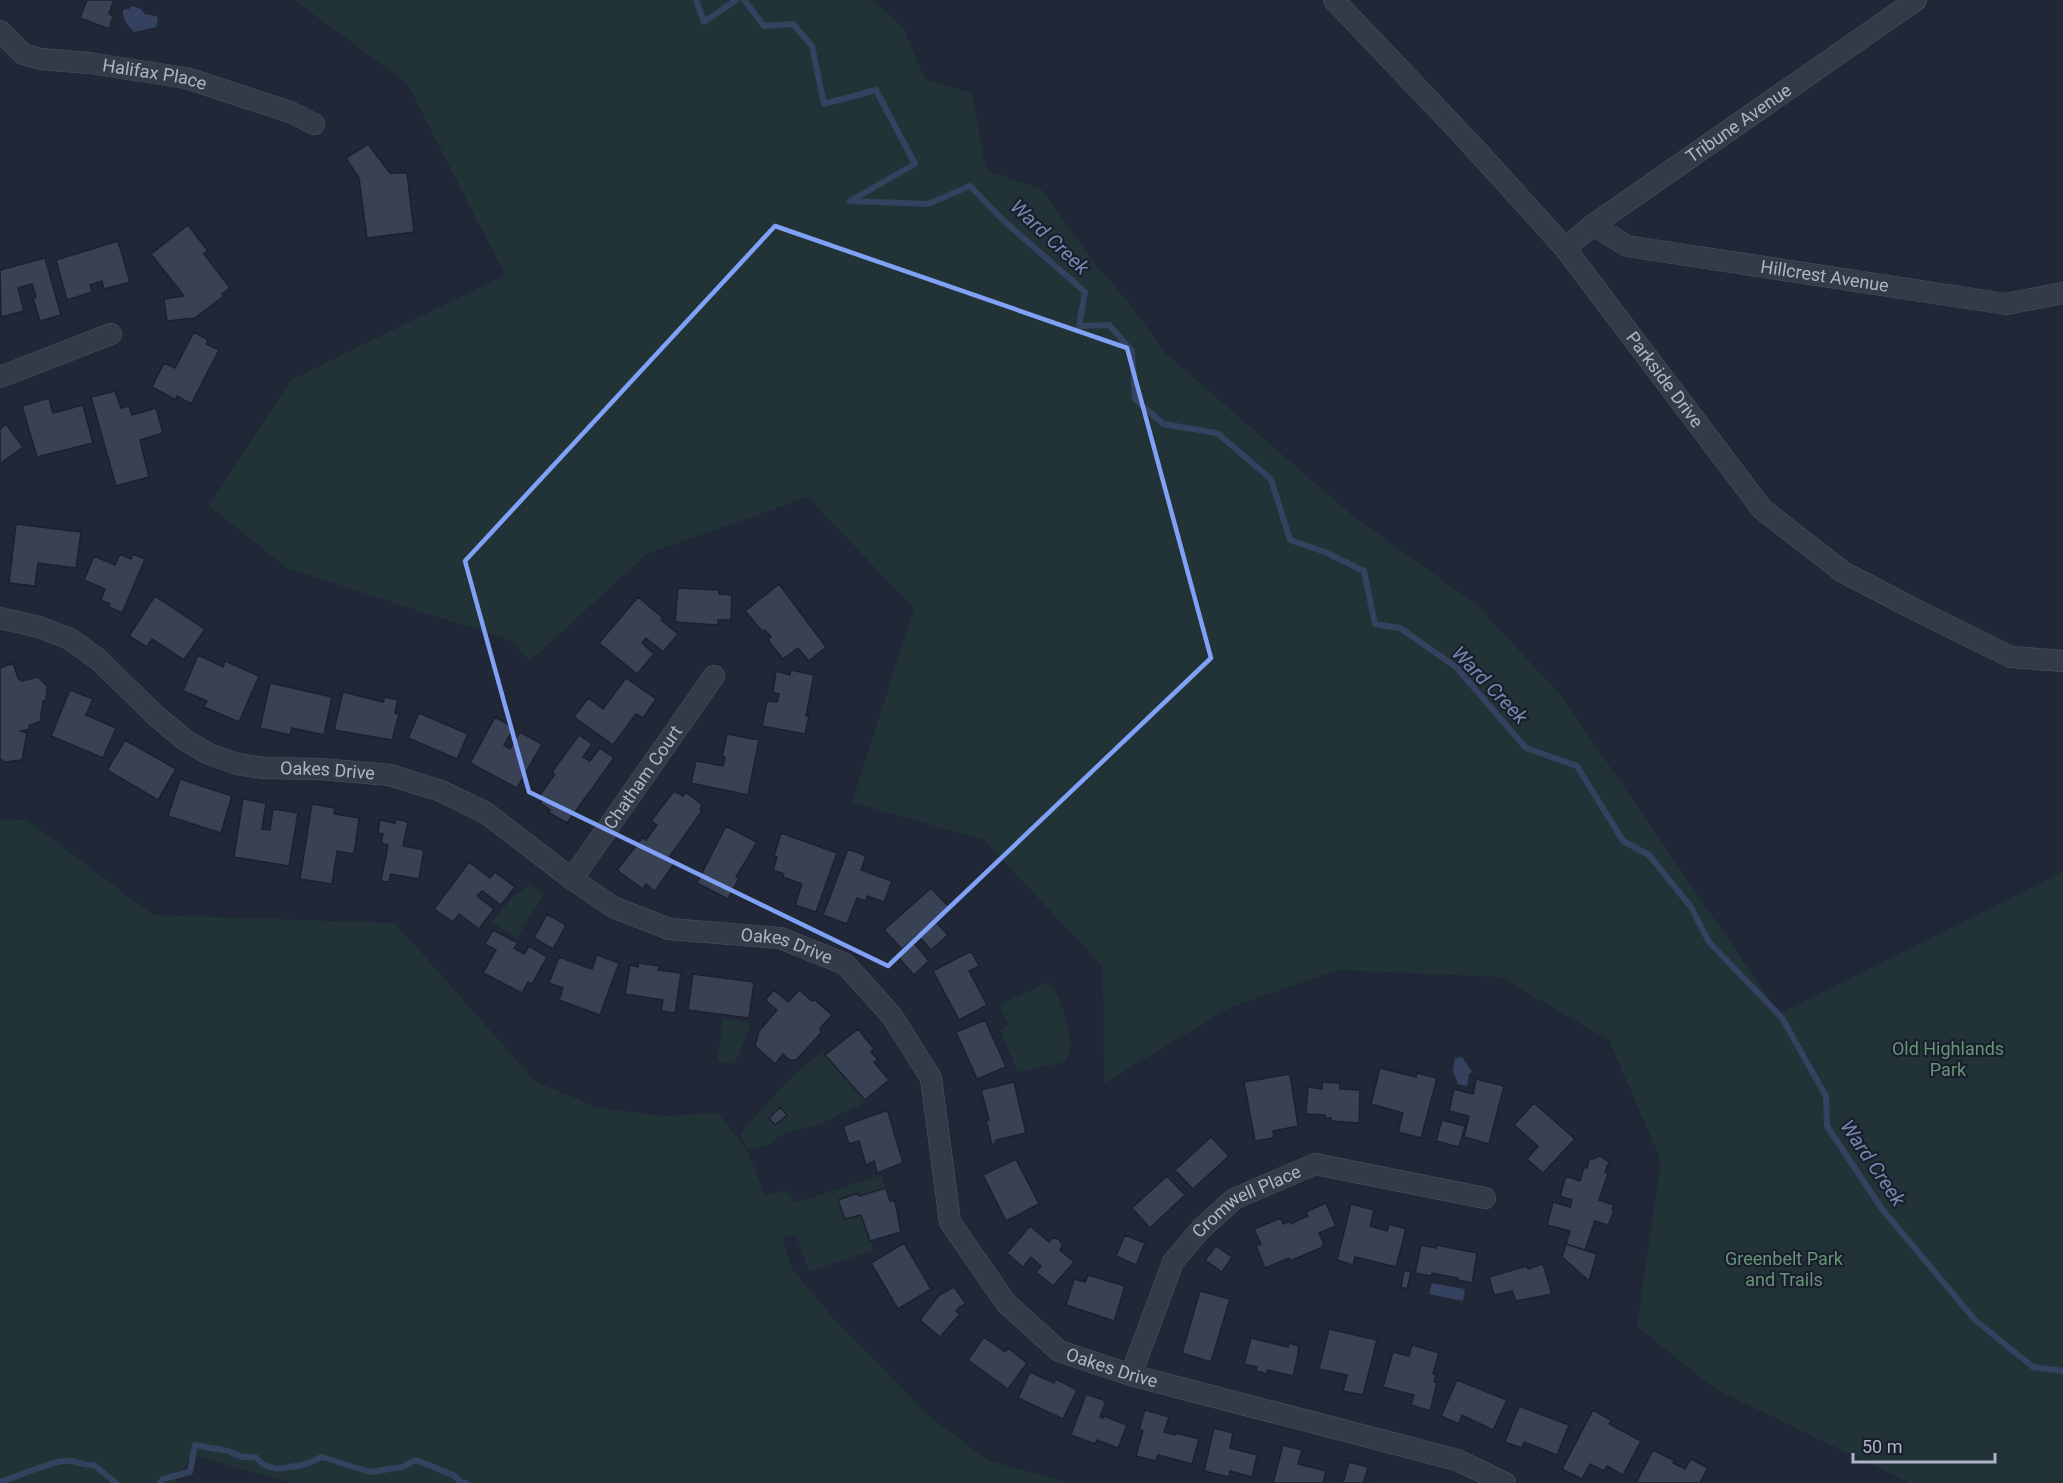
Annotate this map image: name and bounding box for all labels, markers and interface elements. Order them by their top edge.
street label: Halifax Place [101,54,210,94]
street label: Tribune Avenue [1682,79,1795,167]
water label: Ward Creek [1006,194,1095,280]
street label: Hillcrest Avenue [1759,256,1890,296]
street label: Parkside Drive [1622,327,1708,432]
water label: Ward Creek [1447,641,1534,730]
street label: Chatham Court [599,721,686,833]
street label: Oakes Drive [280,757,376,784]
street label: Oakes Drive [740,924,836,968]
park label: Old Highlands Park [1892,1038,2004,1080]
water label: Ward Creek [1835,1115,1911,1212]
street label: Cromwell Place [1187,1160,1304,1242]
park label: Greenbelt Park and Trails [1725,1248,1844,1290]
street label: Oakes Drive [1064,1343,1160,1392]
scale bar [1853,1426,1996,1464]
text: 50 m [1862,1436,1902,1457]

